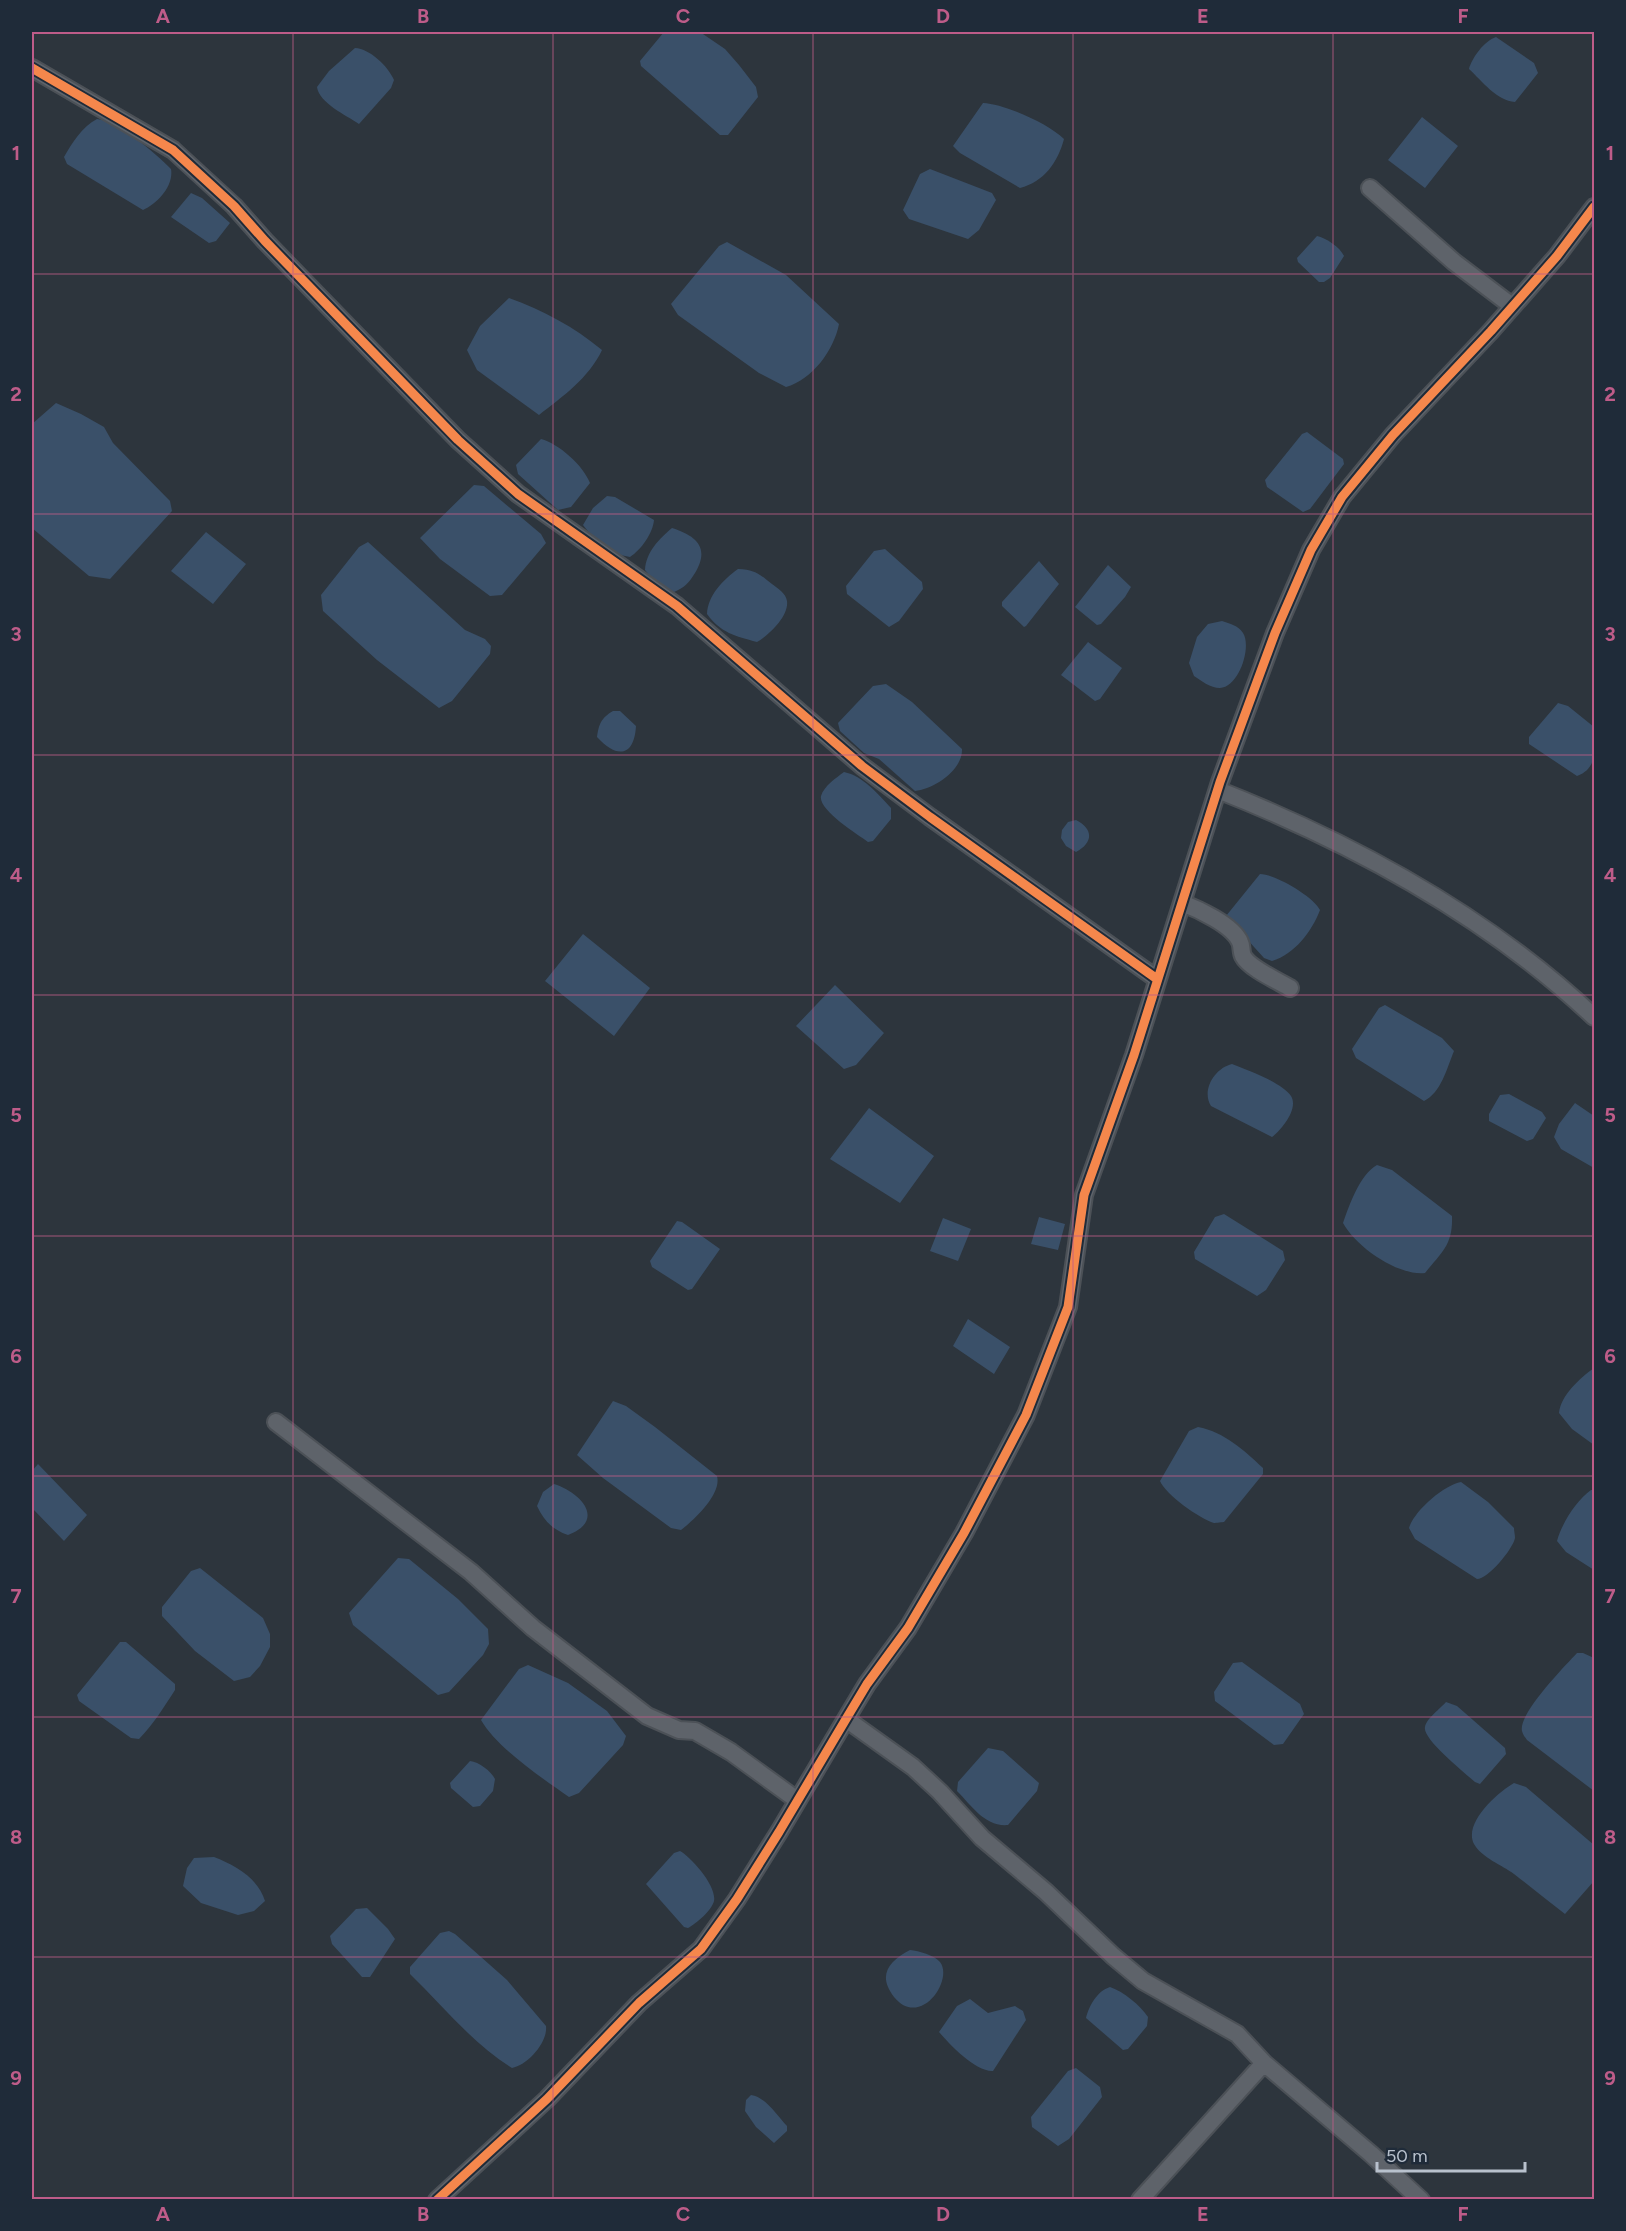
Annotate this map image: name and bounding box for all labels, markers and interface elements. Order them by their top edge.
text: A [156,4,171,28]
text: B [417,4,429,28]
text: C [676,4,690,28]
text: D [936,4,950,28]
text: E [1197,4,1209,28]
text: F [1457,4,1469,28]
text: 1 [12,141,20,165]
text: 1 [1606,141,1614,165]
text: 2 [10,382,22,406]
text: 2 [1604,382,1616,406]
text: 3 [10,622,22,646]
text: 3 [1604,622,1616,646]
text: 4 [10,863,23,887]
text: 4 [1604,863,1617,887]
text: 5 [10,1103,22,1127]
text: 5 [1604,1103,1616,1127]
text: 6 [10,1344,22,1368]
text: 6 [1604,1344,1616,1368]
text: 7 [10,1584,22,1608]
text: 7 [1604,1584,1616,1608]
text: 8 [10,1825,22,1849]
text: 8 [1604,1825,1616,1849]
text: 9 [10,2066,22,2090]
text: 9 [1604,2066,1616,2090]
scale bar [1377,2135,1526,2173]
text: 50 m [1386,2145,1428,2167]
text: A [156,2202,171,2226]
text: B [417,2202,429,2226]
text: C [676,2202,690,2226]
text: D [936,2202,950,2226]
text: E [1197,2202,1209,2226]
text: F [1457,2202,1469,2226]

